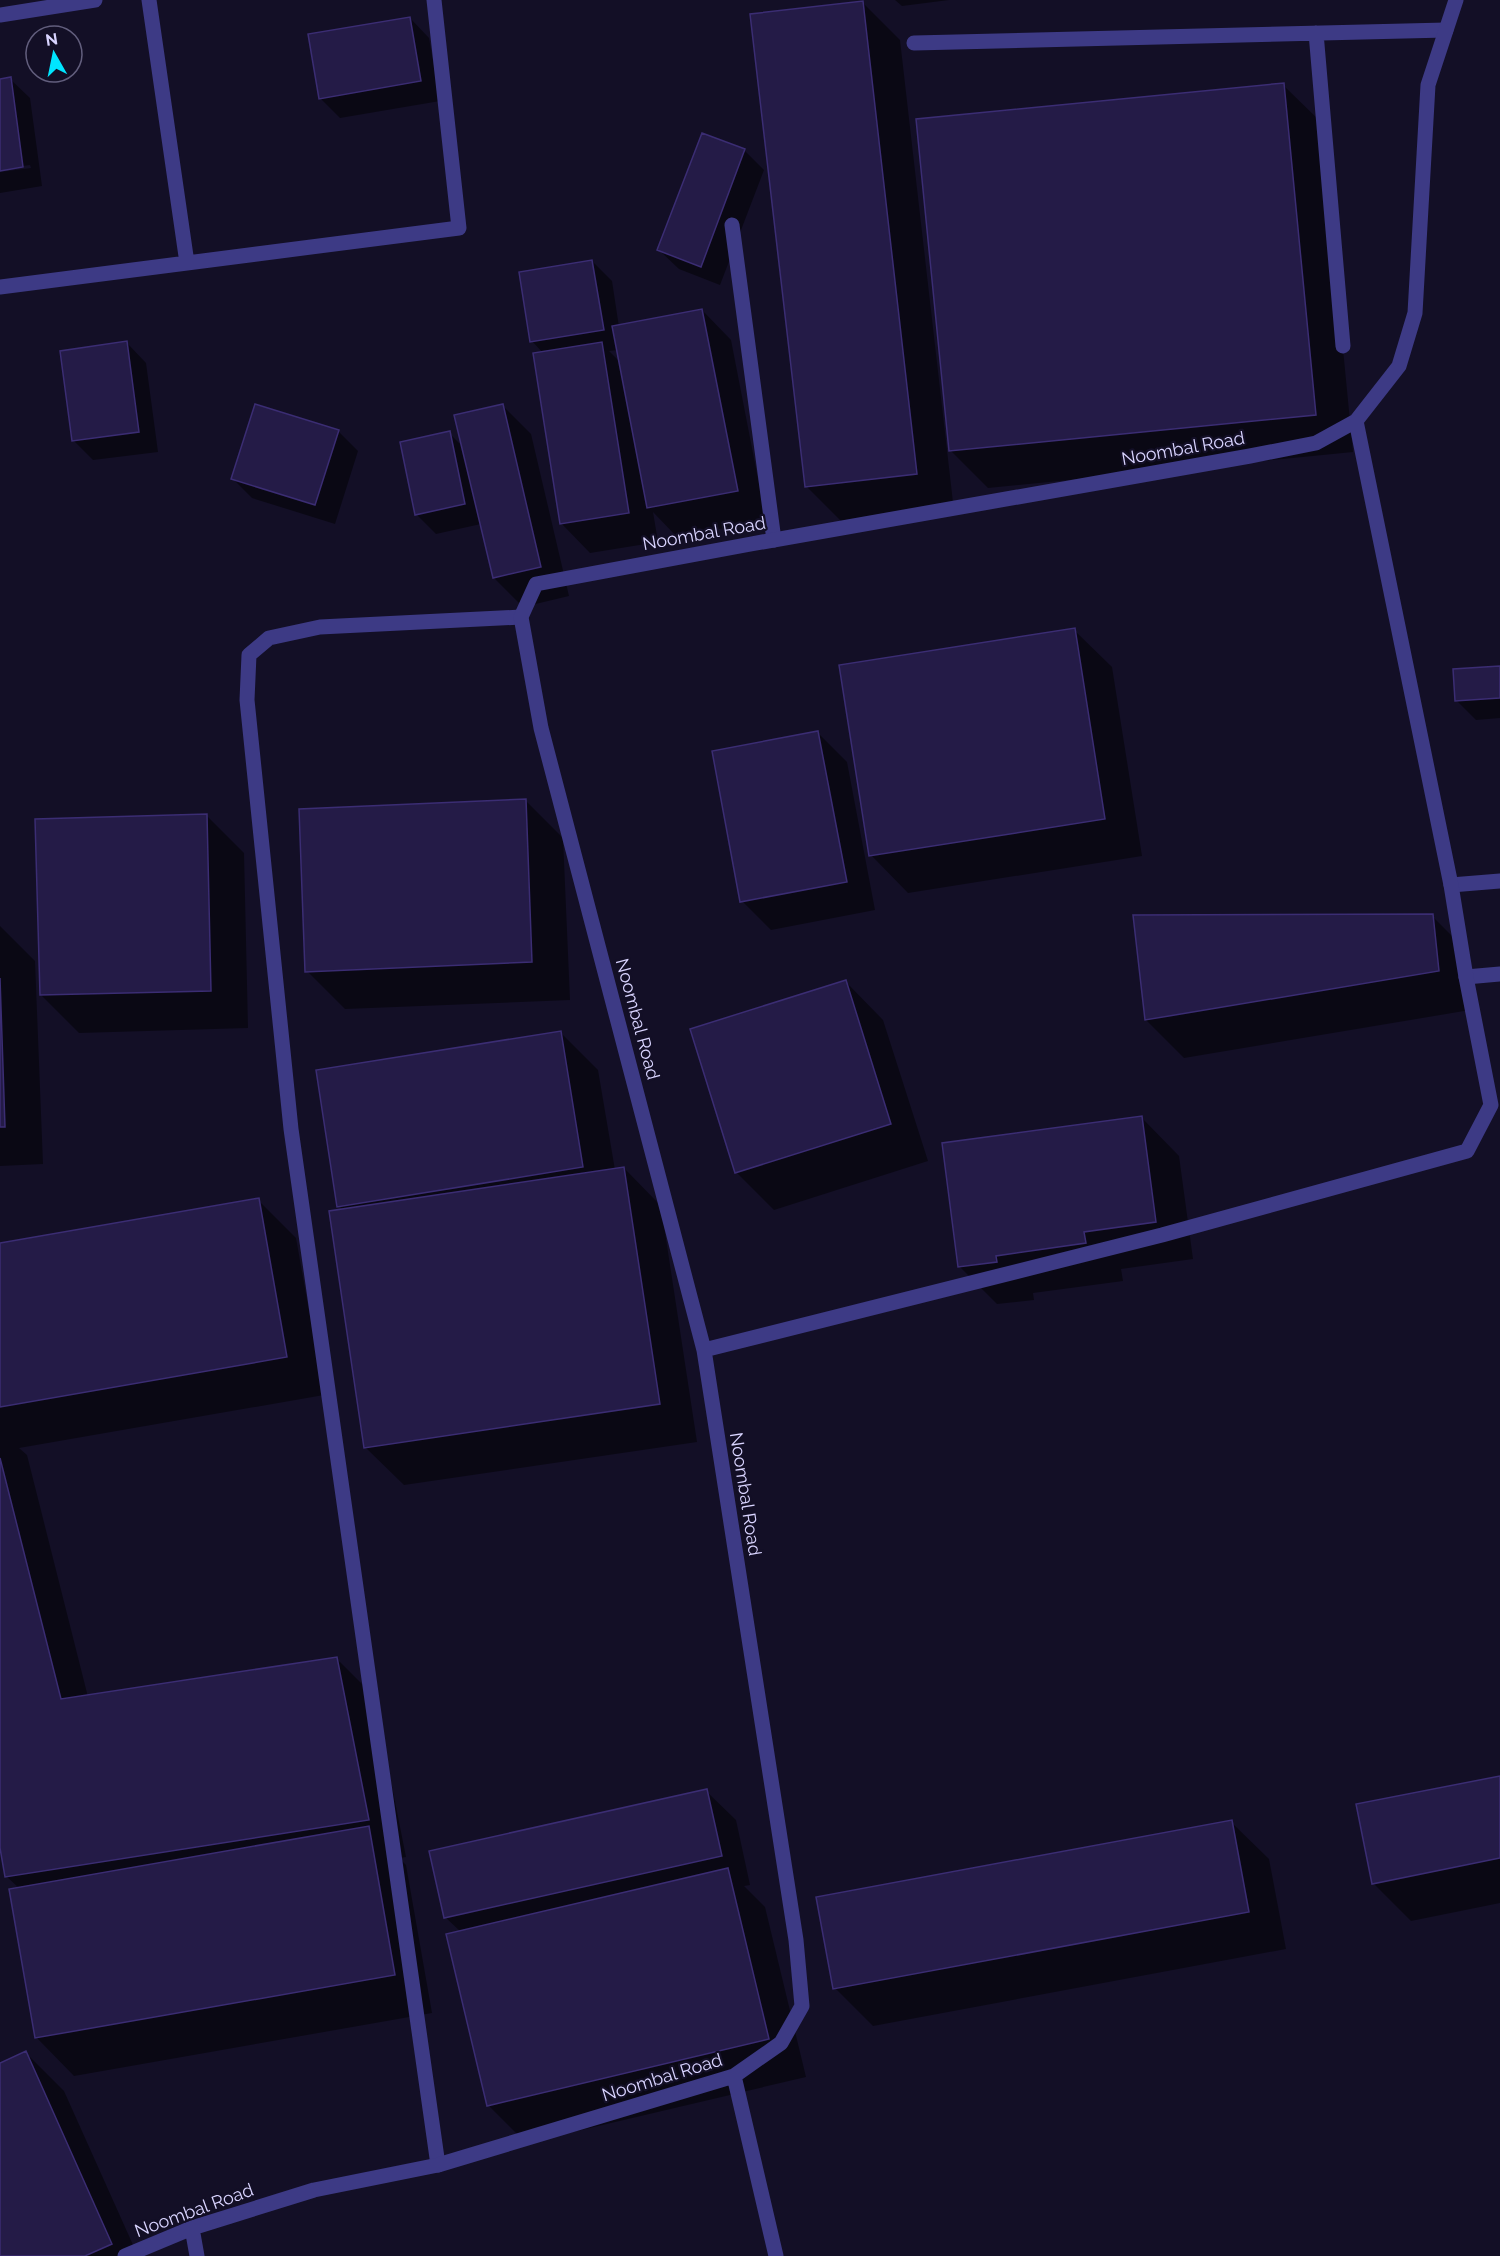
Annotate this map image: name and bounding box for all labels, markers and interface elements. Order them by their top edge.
north arrow [24,24,84,84]
text: N [44,29,59,50]
street label: Noombal Road [1120,427,1246,469]
street label: Noombal Road [641,512,767,554]
street label: Noombal Road [612,956,664,1082]
street label: Noombal Road [726,1431,766,1557]
street label: Noombal Road [599,2049,725,2105]
street label: Noombal Road [132,2179,256,2241]

